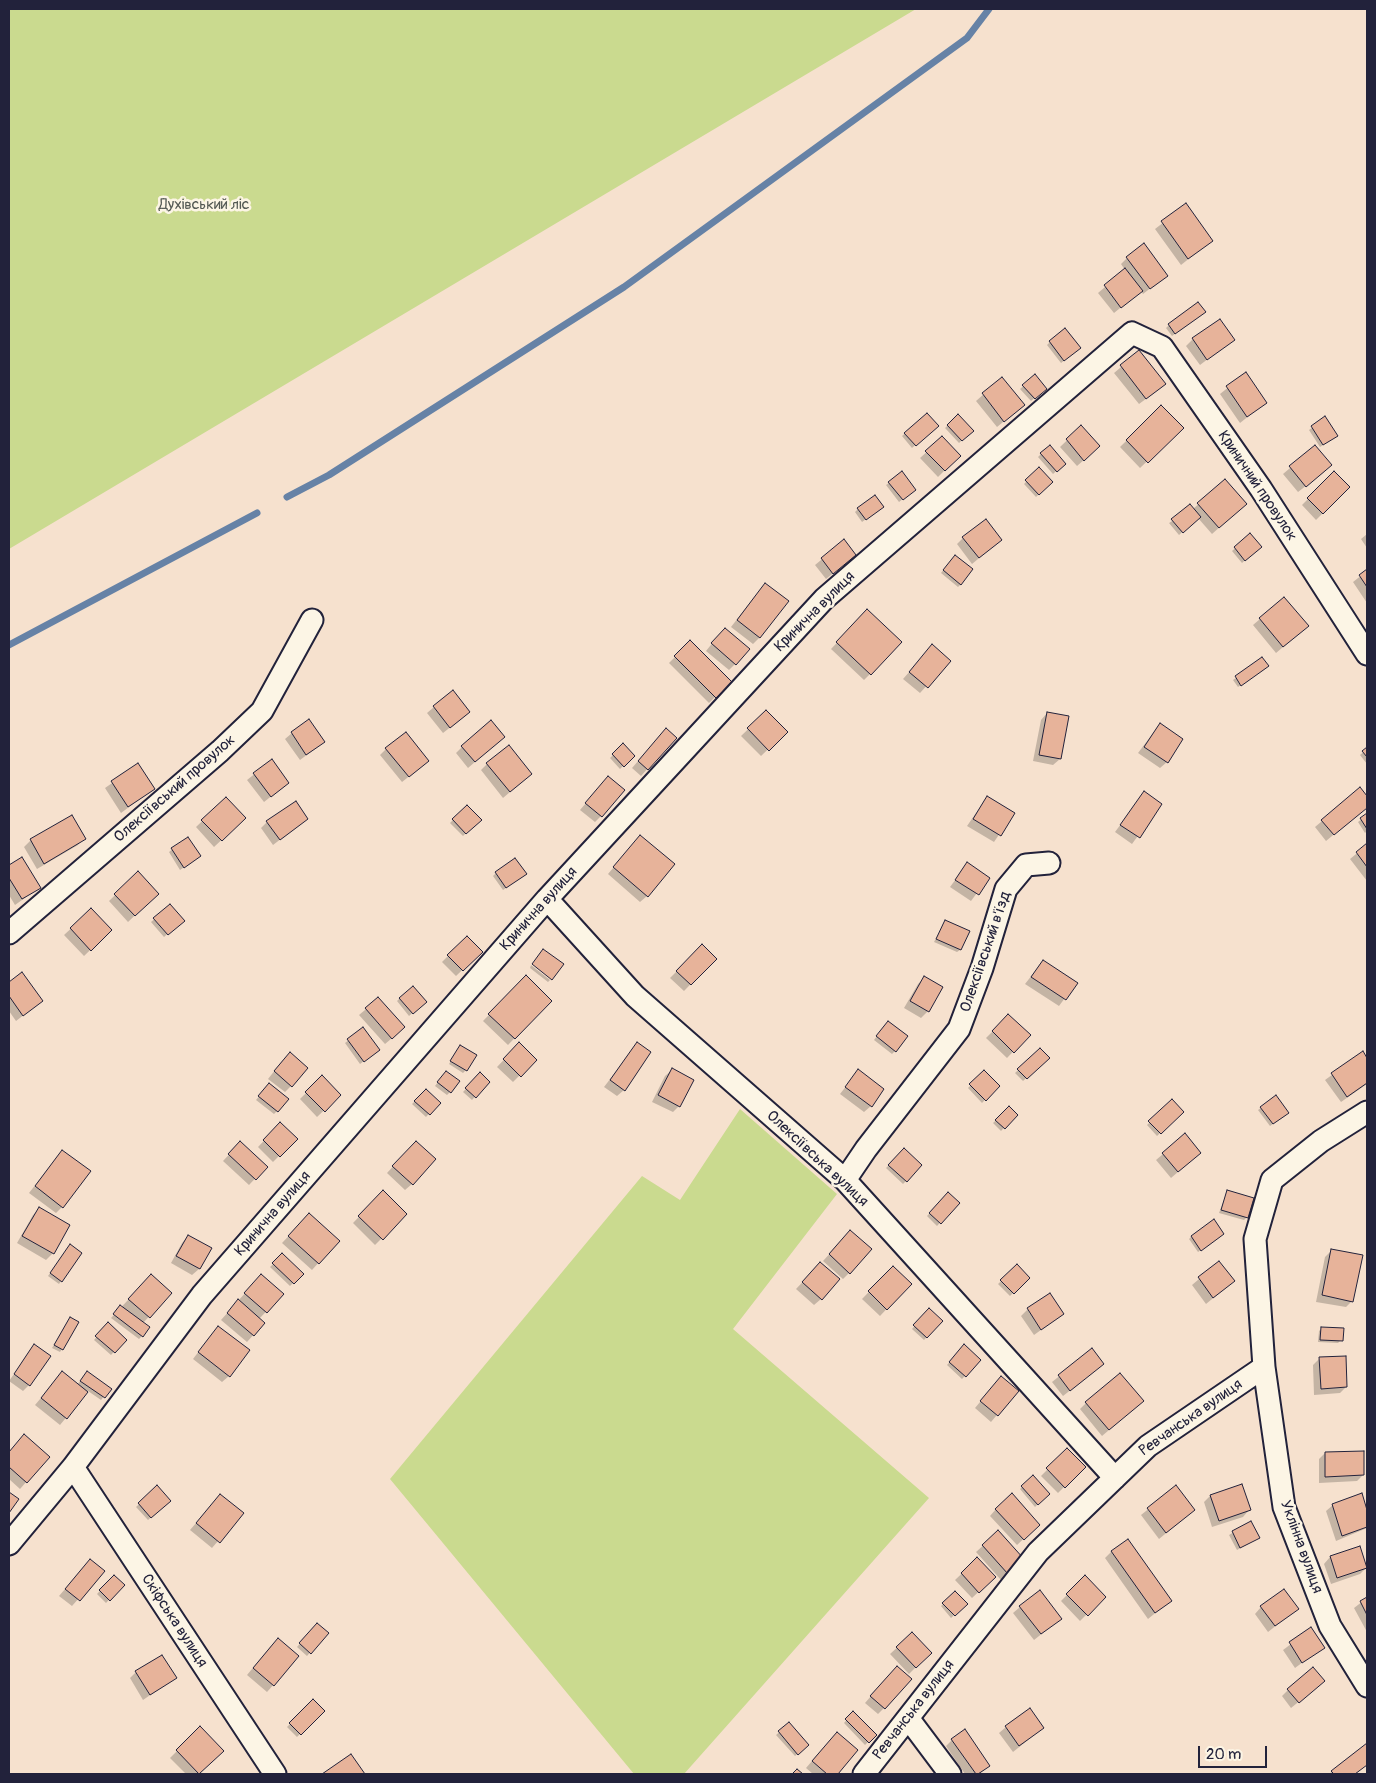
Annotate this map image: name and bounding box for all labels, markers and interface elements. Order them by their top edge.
park label: Духівський ліс [159,196,249,214]
street label: Криничний провулок [1213,428,1301,544]
street label: Кринична вулиця [771,568,859,656]
street label: Олексіївський провулок [111,731,239,847]
street label: Кринична вулиця [497,863,581,955]
street label: Олексіївський в'їзд [957,889,1015,1015]
street label: Олексіївська вулиця [762,1107,872,1211]
street label: Кринична вулиця [231,1168,315,1260]
street label: Ревчанська вулиця [1136,1376,1246,1460]
street label: Уклінна вулиця [1276,1498,1326,1596]
street label: Скіфська вулиця [137,1571,211,1671]
street label: Ревчанська вулиця [869,1657,959,1763]
scale bar [1201,1736,1270,1768]
text: 20 m [1206,1745,1241,1764]

